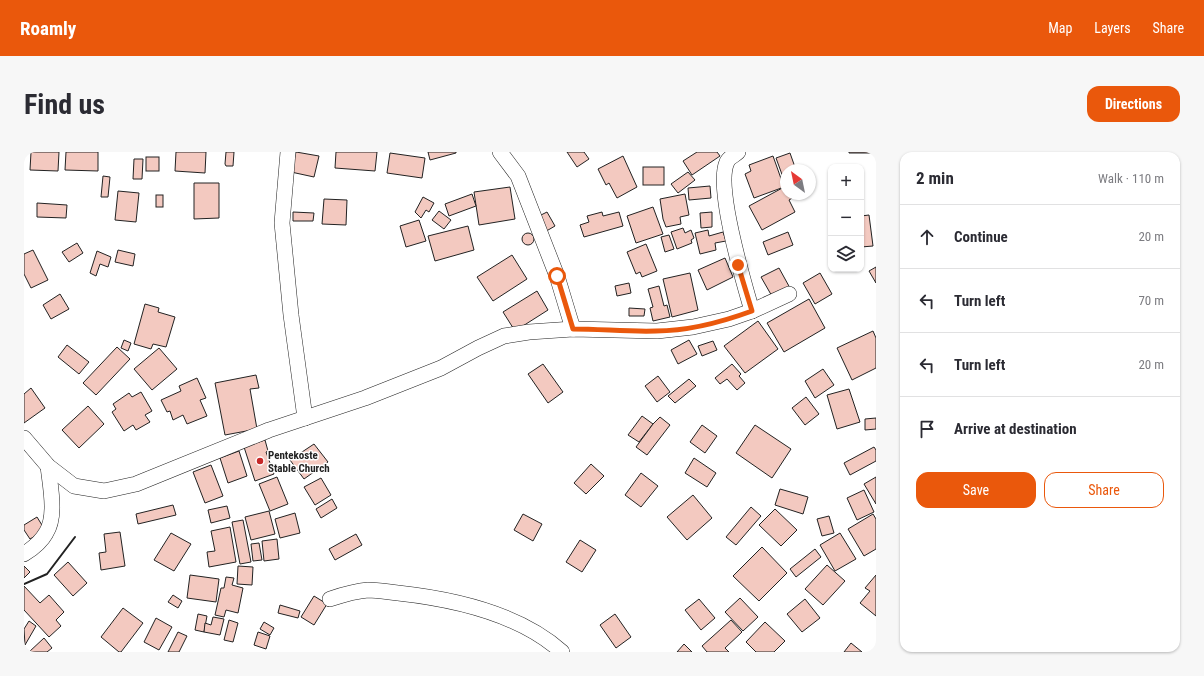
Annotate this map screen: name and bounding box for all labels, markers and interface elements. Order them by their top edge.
text: Roamly [20,17,76,40]
text: Map [1048,20,1072,36]
text: Layers [1094,20,1131,36]
text: Share [1153,20,1184,36]
button: Directions [1087,86,1180,122]
text: Find us [24,88,105,121]
north arrow [780,164,816,200]
map controls [828,164,864,272]
button: + [828,164,864,200]
text: 2 min [916,168,954,188]
text: Walk · 110 m [1098,171,1164,186]
button: − [828,200,864,236]
icon: ahead [916,226,938,248]
text: Continue [954,228,1008,246]
text: 20 m [1138,229,1164,244]
button: layers [828,236,864,272]
route end [729,256,747,274]
route start [548,267,566,285]
icon: left [916,290,938,312]
text: Turn left [954,292,1005,310]
text: 70 m [1138,293,1164,308]
icon: left [916,354,938,376]
text: Turn left [954,356,1005,374]
text: 20 m [1138,357,1164,372]
icon: arrive [916,418,938,440]
text: Arrive at destination [954,420,1077,438]
place label: Pentekoste Stable Church [268,449,330,475]
marker: Pentekoste Stable Church [255,456,265,466]
button: Save [916,472,1036,508]
button: Share [1044,472,1164,508]

